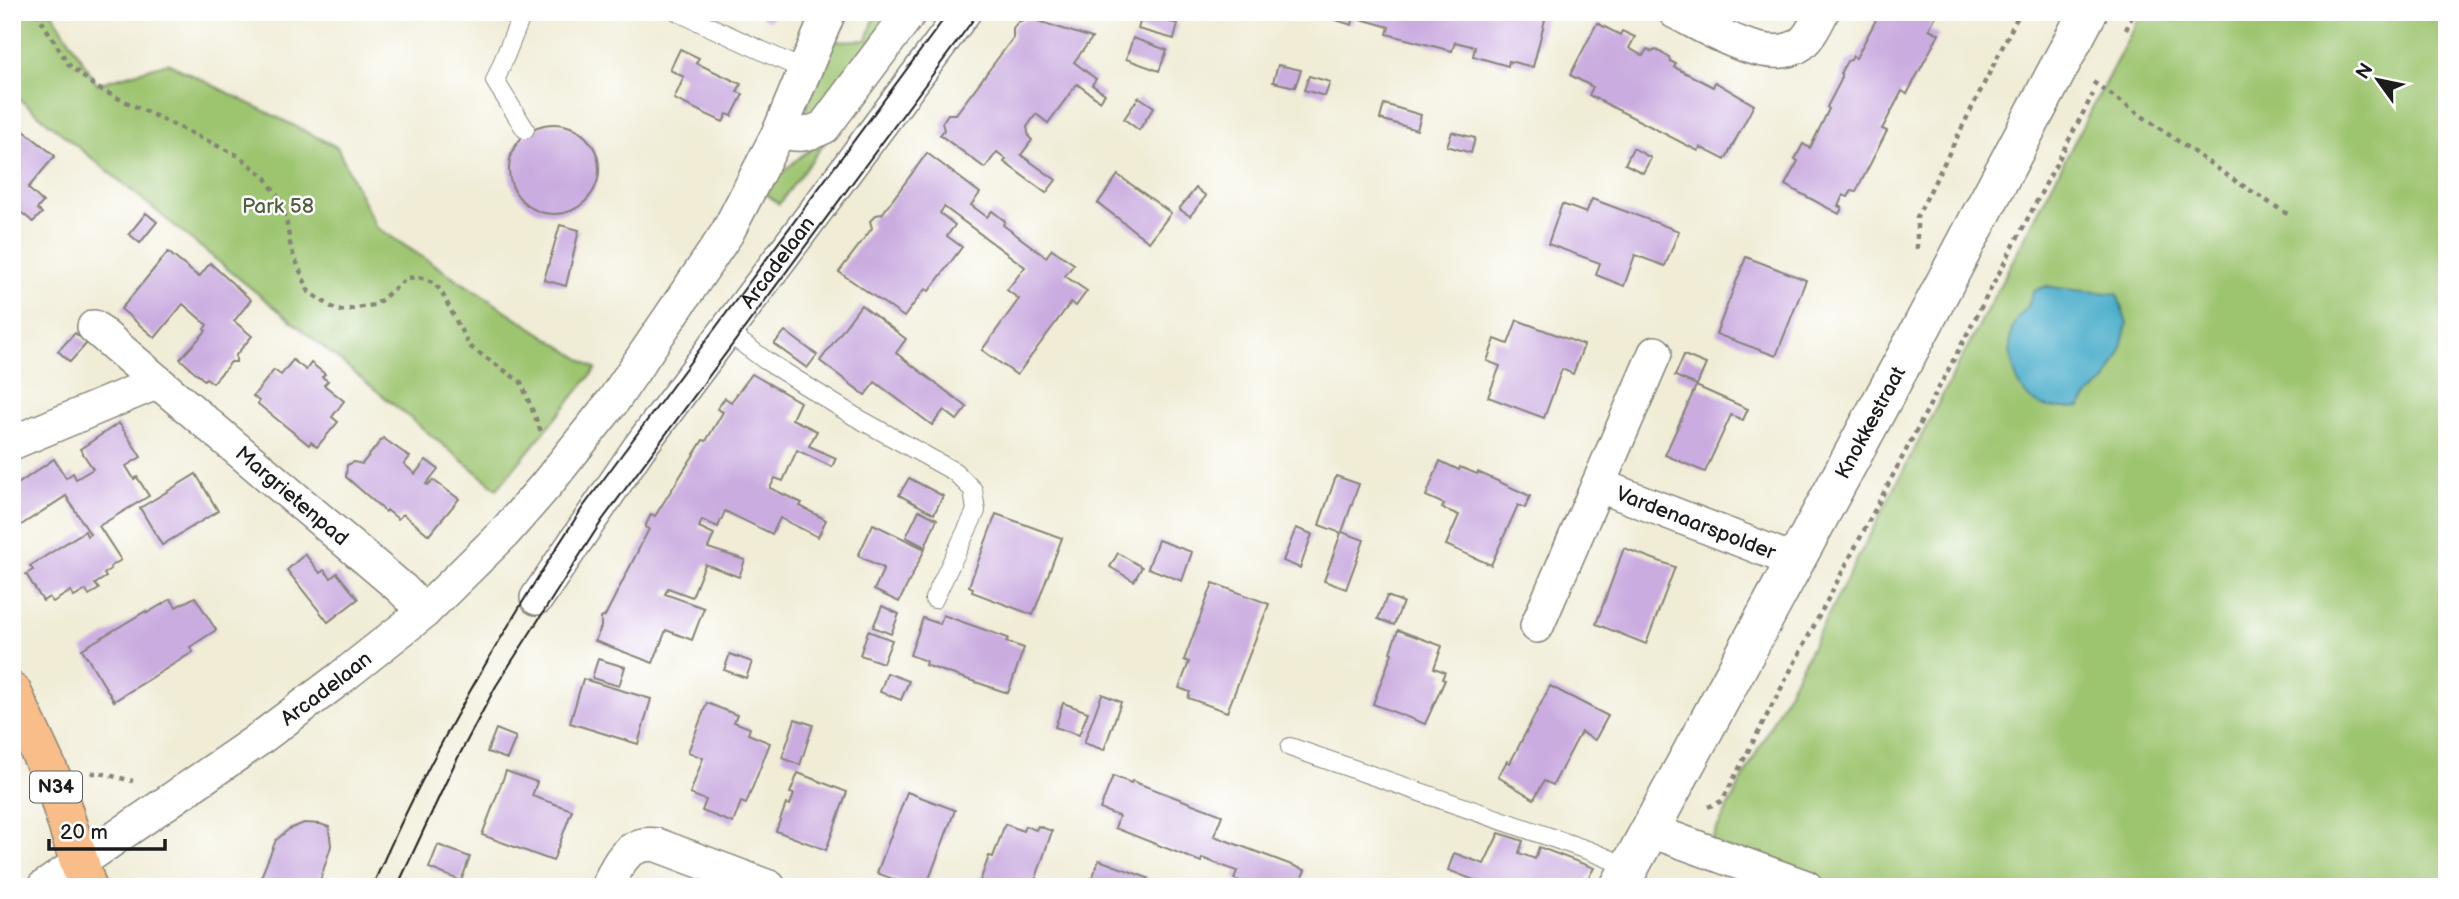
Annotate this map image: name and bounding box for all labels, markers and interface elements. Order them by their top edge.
north arrow [2344,46,2414,116]
text: N [2351,59,2379,84]
park label: Park 58 [242,194,314,219]
street label: Arcadelaan [735,212,820,313]
street label: Knokkestraat [1830,361,1911,483]
street label: Margrietenpad [230,441,354,551]
street label: Vardenaarspolder [1612,481,1780,565]
street label: Arcadelaan [276,646,377,731]
road number: N34 [30,772,82,802]
scale bar [49,808,164,852]
text: 20 m [60,820,108,845]

